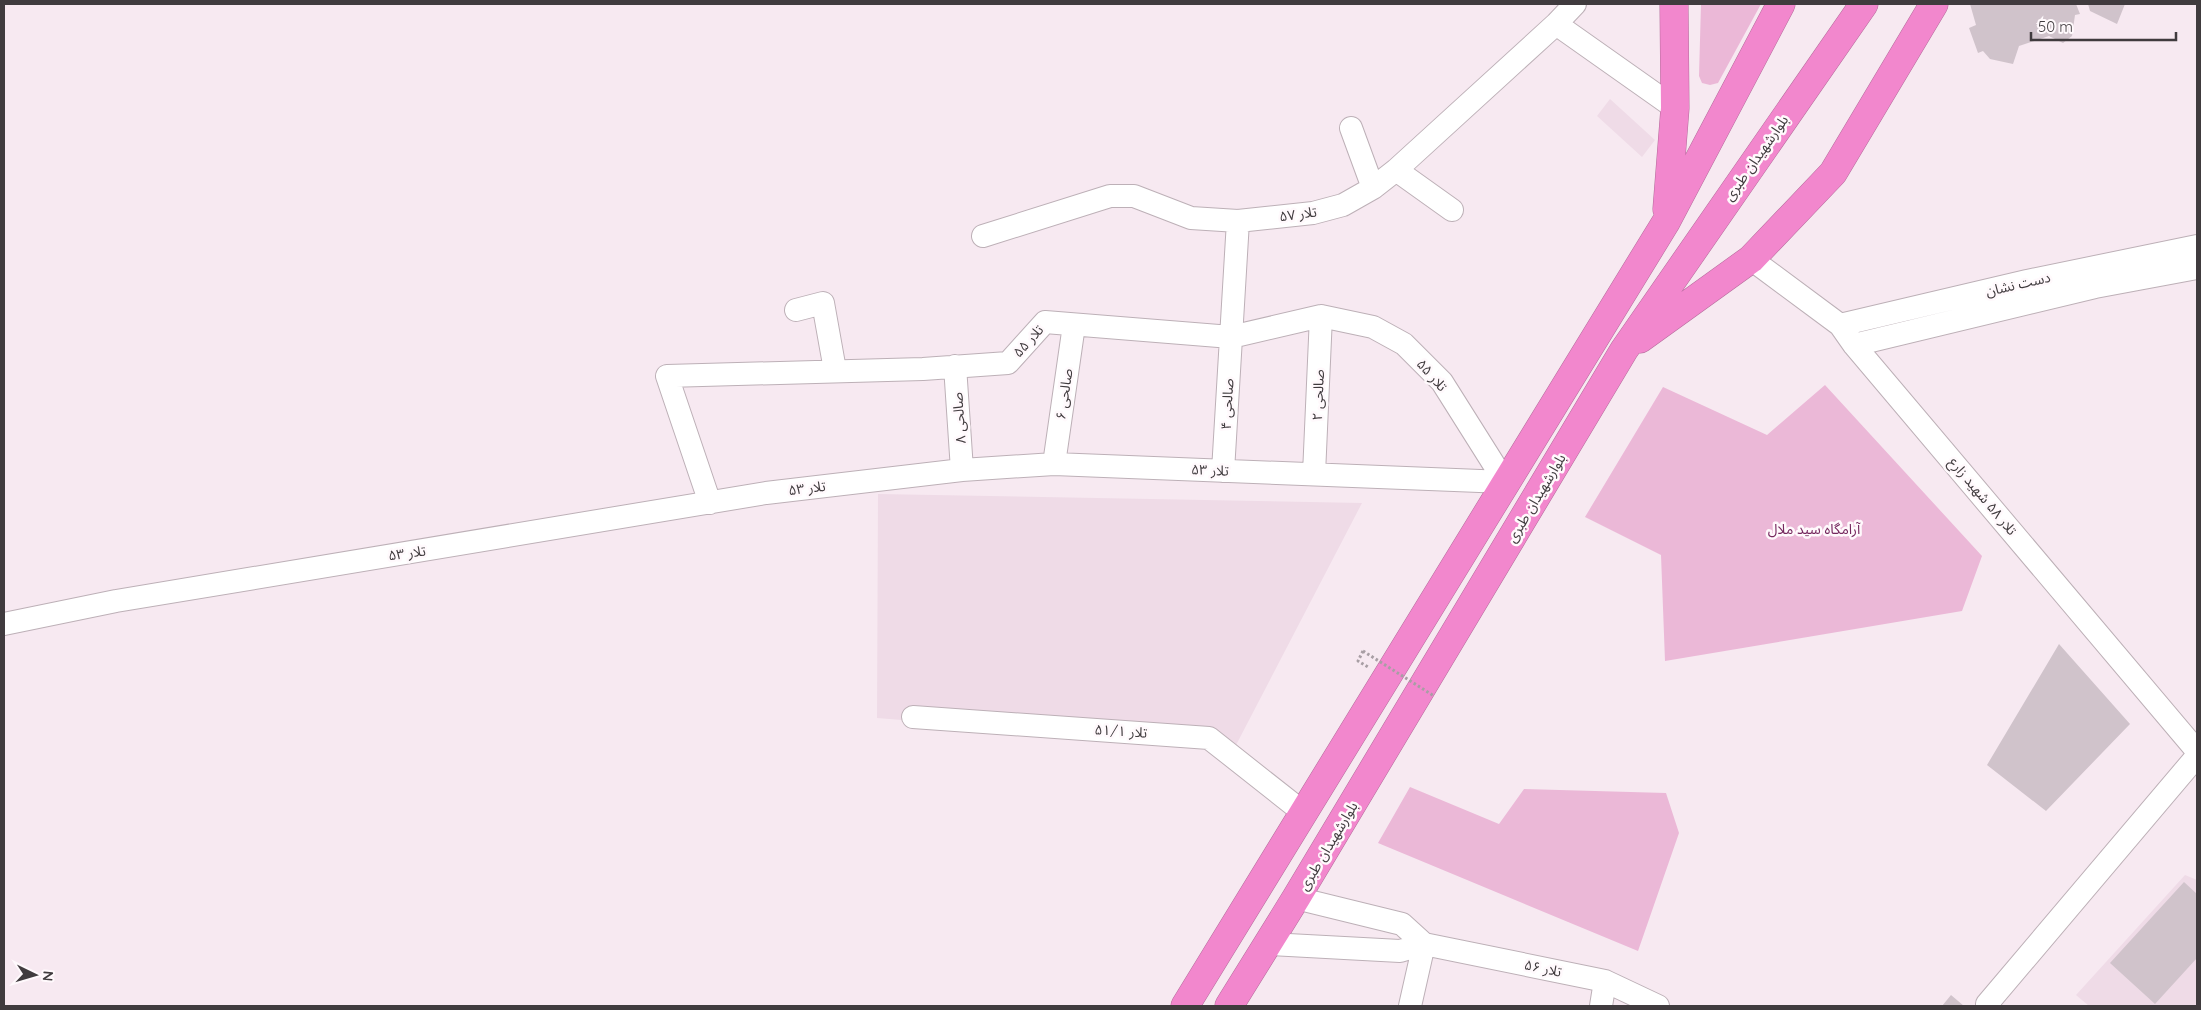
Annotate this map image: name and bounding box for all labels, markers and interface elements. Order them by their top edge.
scale bar [2031,10,2176,42]
text: 50 m [2038,17,2073,36]
street label: بلوارشهیدان طبری [1720,111,1792,204]
street label: تلار ۵۷ [1278,202,1318,226]
street label: دست نشان [1984,268,2053,300]
street label: تلار ۵۵ [1009,321,1047,361]
street label: تلار ۵۵ [1413,355,1451,395]
street label: صالحی ۶ [1052,367,1077,421]
street label: صالحی ۲ [1308,369,1328,421]
street label: صالحی ۴ [1217,378,1237,430]
street label: صالحی ۸ [948,391,970,444]
street label: بلوارشهیدان طبری [1502,450,1570,546]
street label: تلار ۵۸ شهید زارع [1944,453,2021,540]
street label: تلار ۵۳ [1191,460,1229,480]
street label: تلار ۵۳ [787,477,827,499]
park label: آرامگاه سید ملال [1768,520,1861,538]
street label: تلار ۵۳ [387,541,427,565]
street label: تلار ۵۱/۱ [1094,720,1148,742]
street label: بلوارشهیدان طبری [1294,798,1362,894]
north arrow [10,950,60,1000]
street label: تلار ۵۶ [1523,955,1563,981]
text: N [39,970,57,982]

